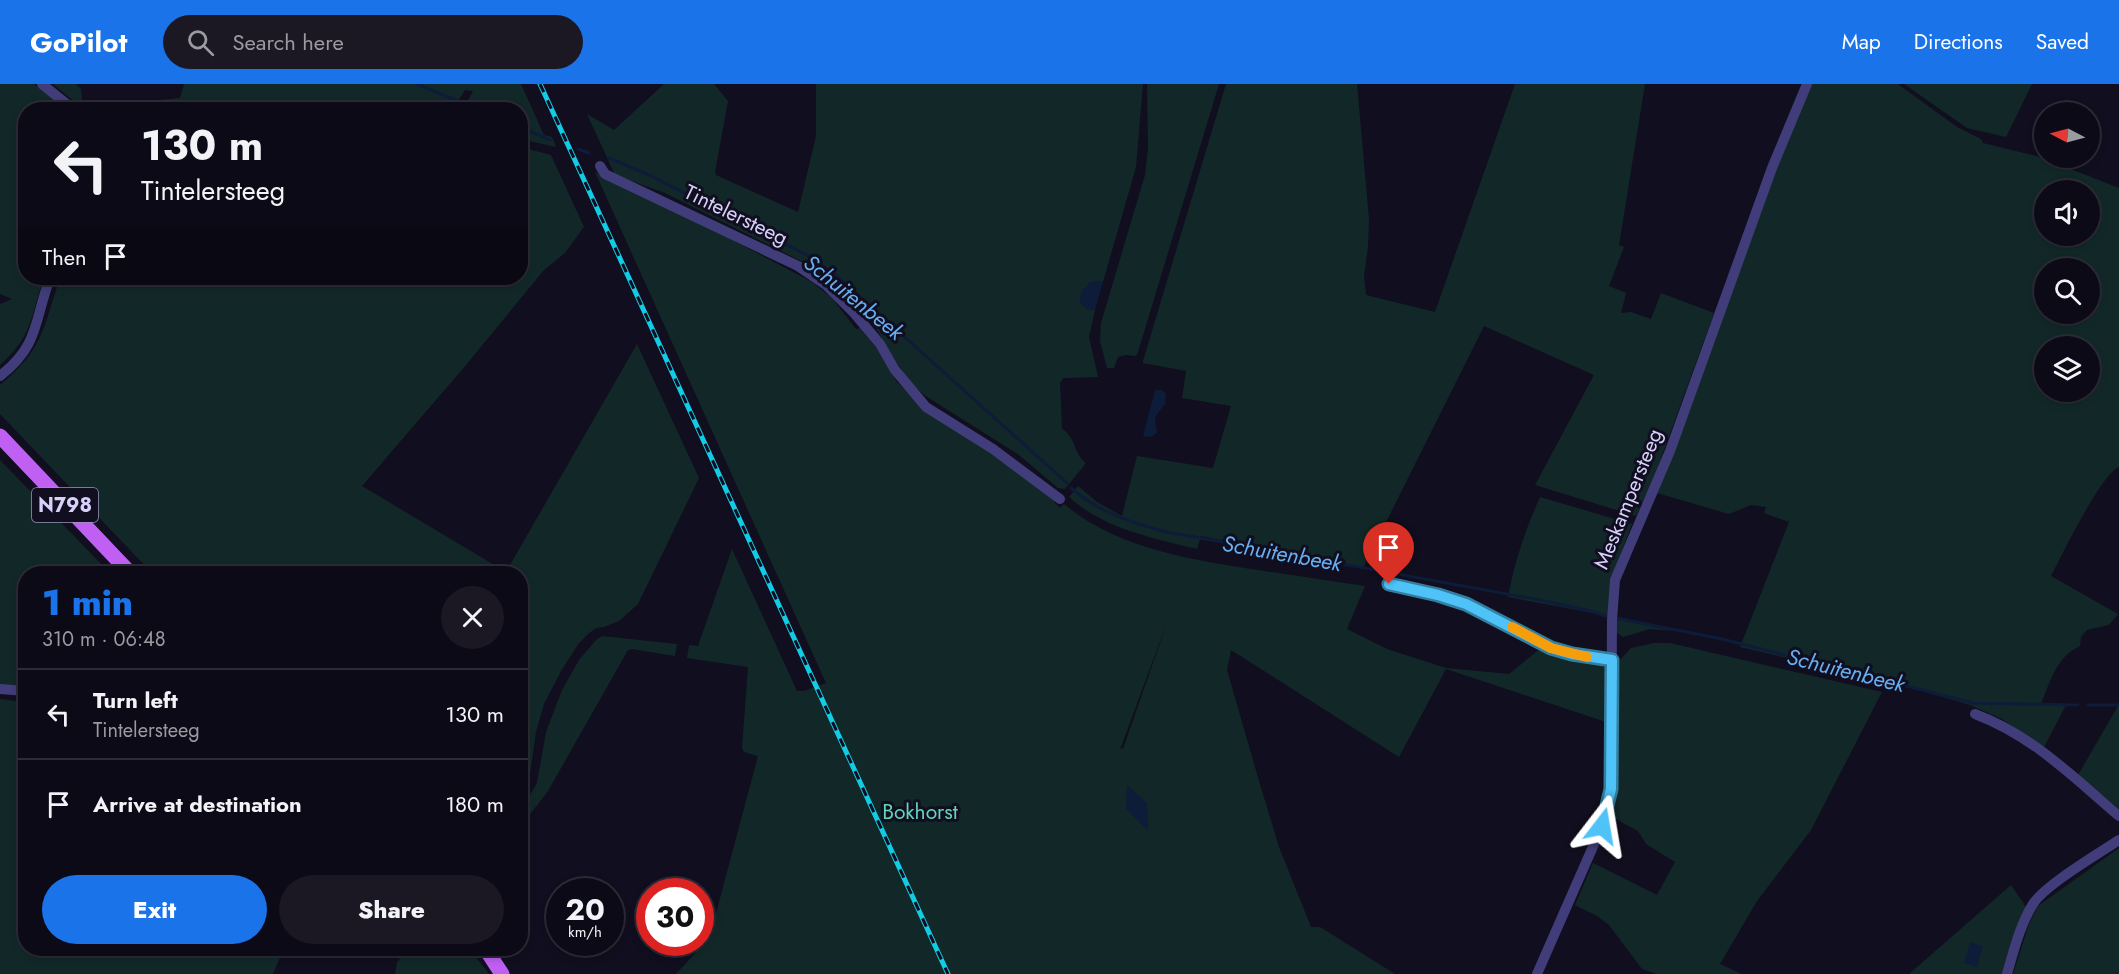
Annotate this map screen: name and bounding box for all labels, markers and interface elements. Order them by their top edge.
search box [163,15,583,69]
text: GoPilot [30,22,127,63]
icon: search [184,26,217,59]
text: Search here [232,26,344,58]
text: Map [1842,27,1881,57]
text: Directions [1914,27,2003,57]
text: Saved [2036,27,2089,57]
north arrow [2034,102,2100,168]
map controls [2034,102,2100,402]
text: 130 m [141,115,263,176]
icon: left [42,126,120,204]
text: Tintelersteeg [141,171,285,210]
street label: Tintelersteeg [679,177,793,253]
button: sound [2034,180,2100,246]
icon: arrive [99,240,132,273]
text: Then [42,241,87,273]
water label: Schuitenbeek [797,247,912,348]
button: search [2034,258,2100,324]
button: layers [2034,336,2100,402]
street label: Meskampersteeg [1586,424,1670,574]
road number: N798 [32,488,98,522]
pin [1363,522,1414,584]
water label: Schuitenbeek [1220,527,1346,580]
icon: arrive [1372,531,1405,564]
text: 1 min [42,576,133,628]
button: close [441,586,504,649]
text: 310 m · 06:48 [42,625,166,654]
water label: Schuitenbeek [1784,640,1910,701]
text: Turn left [93,684,178,716]
icon: left [42,698,75,731]
text: 130 m [445,698,504,730]
text: Tintelersteeg [93,716,200,745]
icon: arrive [42,788,75,821]
text: Arrive at destination [93,788,302,820]
text: 180 m [445,788,504,820]
position arrow [1570,794,1634,858]
park label: Bokhorst [882,797,958,827]
button: Exit [42,875,267,944]
button: Share [279,875,504,944]
speed limit sign: 30 [636,878,714,956]
text: 20 [565,888,605,931]
text: km/h [568,921,602,943]

